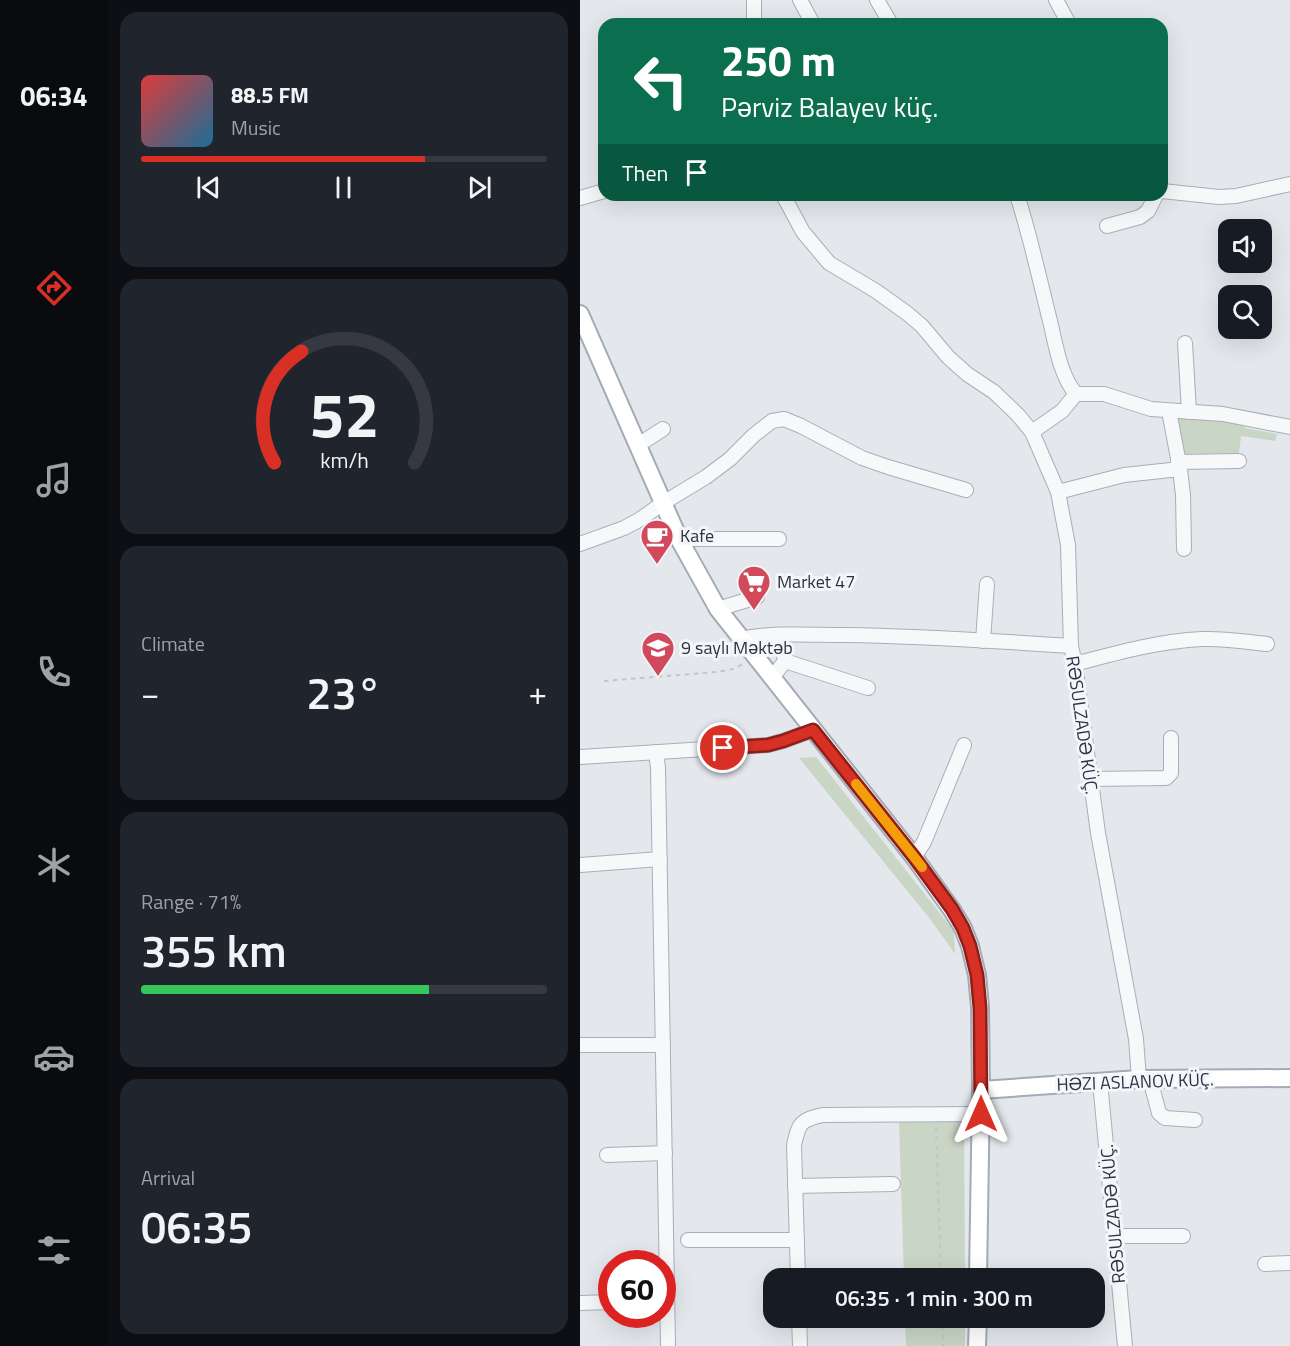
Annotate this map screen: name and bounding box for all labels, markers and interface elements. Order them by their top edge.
text: 250 m [721,28,836,92]
icon: left [622,42,700,120]
text: 06:34 [20,75,88,116]
text: 88.5 FM [231,78,309,112]
text: Pərviz Balayev küç. [721,86,938,127]
text: Music [231,112,281,143]
text: Then [622,156,668,190]
icon: arrive [680,156,713,189]
icon: previous [192,171,225,204]
icon: pause [327,171,360,204]
icon: next [463,171,496,204]
map controls [1218,219,1272,339]
button: sound [1218,219,1272,273]
icon: directions [33,267,75,309]
button: search [1218,285,1272,339]
text: 52 [309,366,379,461]
text: km/h [320,445,368,477]
icon: music [33,459,75,501]
cafe icon: Kafe [639,518,675,565]
place label: Kafe [680,522,714,549]
supermarket icon: Market 47 [736,564,772,611]
place label: Market 47 [777,568,855,595]
text: Climate [141,628,205,659]
school or university icon: 9 saylı Məktəb [640,630,676,677]
place label: 9 saylı Məktəb [681,634,793,661]
icon: phone [33,651,75,693]
street label: RƏSULZADƏ KÜÇ. [1059,654,1106,796]
text: 23° [306,658,382,726]
text: − [141,668,159,718]
text: + [529,668,547,718]
pin [697,722,748,773]
icon: arrive [706,731,739,764]
icon: climate [33,844,75,886]
text: Range · 71% [141,886,241,917]
text: 355 km [141,916,287,984]
icon: car [33,1036,75,1078]
street label: HƏZI ASLANOV KÜÇ. [1056,1065,1214,1098]
position arrow [949,1082,1013,1146]
street label: RƏSULZADƏ KÜÇ. [1093,1143,1132,1285]
text: Arrival [141,1162,195,1193]
text: 06:35 [141,1192,253,1260]
icon: filters [33,1229,75,1271]
speed limit sign: 60 [598,1250,676,1328]
text: 06:35 · 1 min · 300 m [835,1281,1033,1315]

